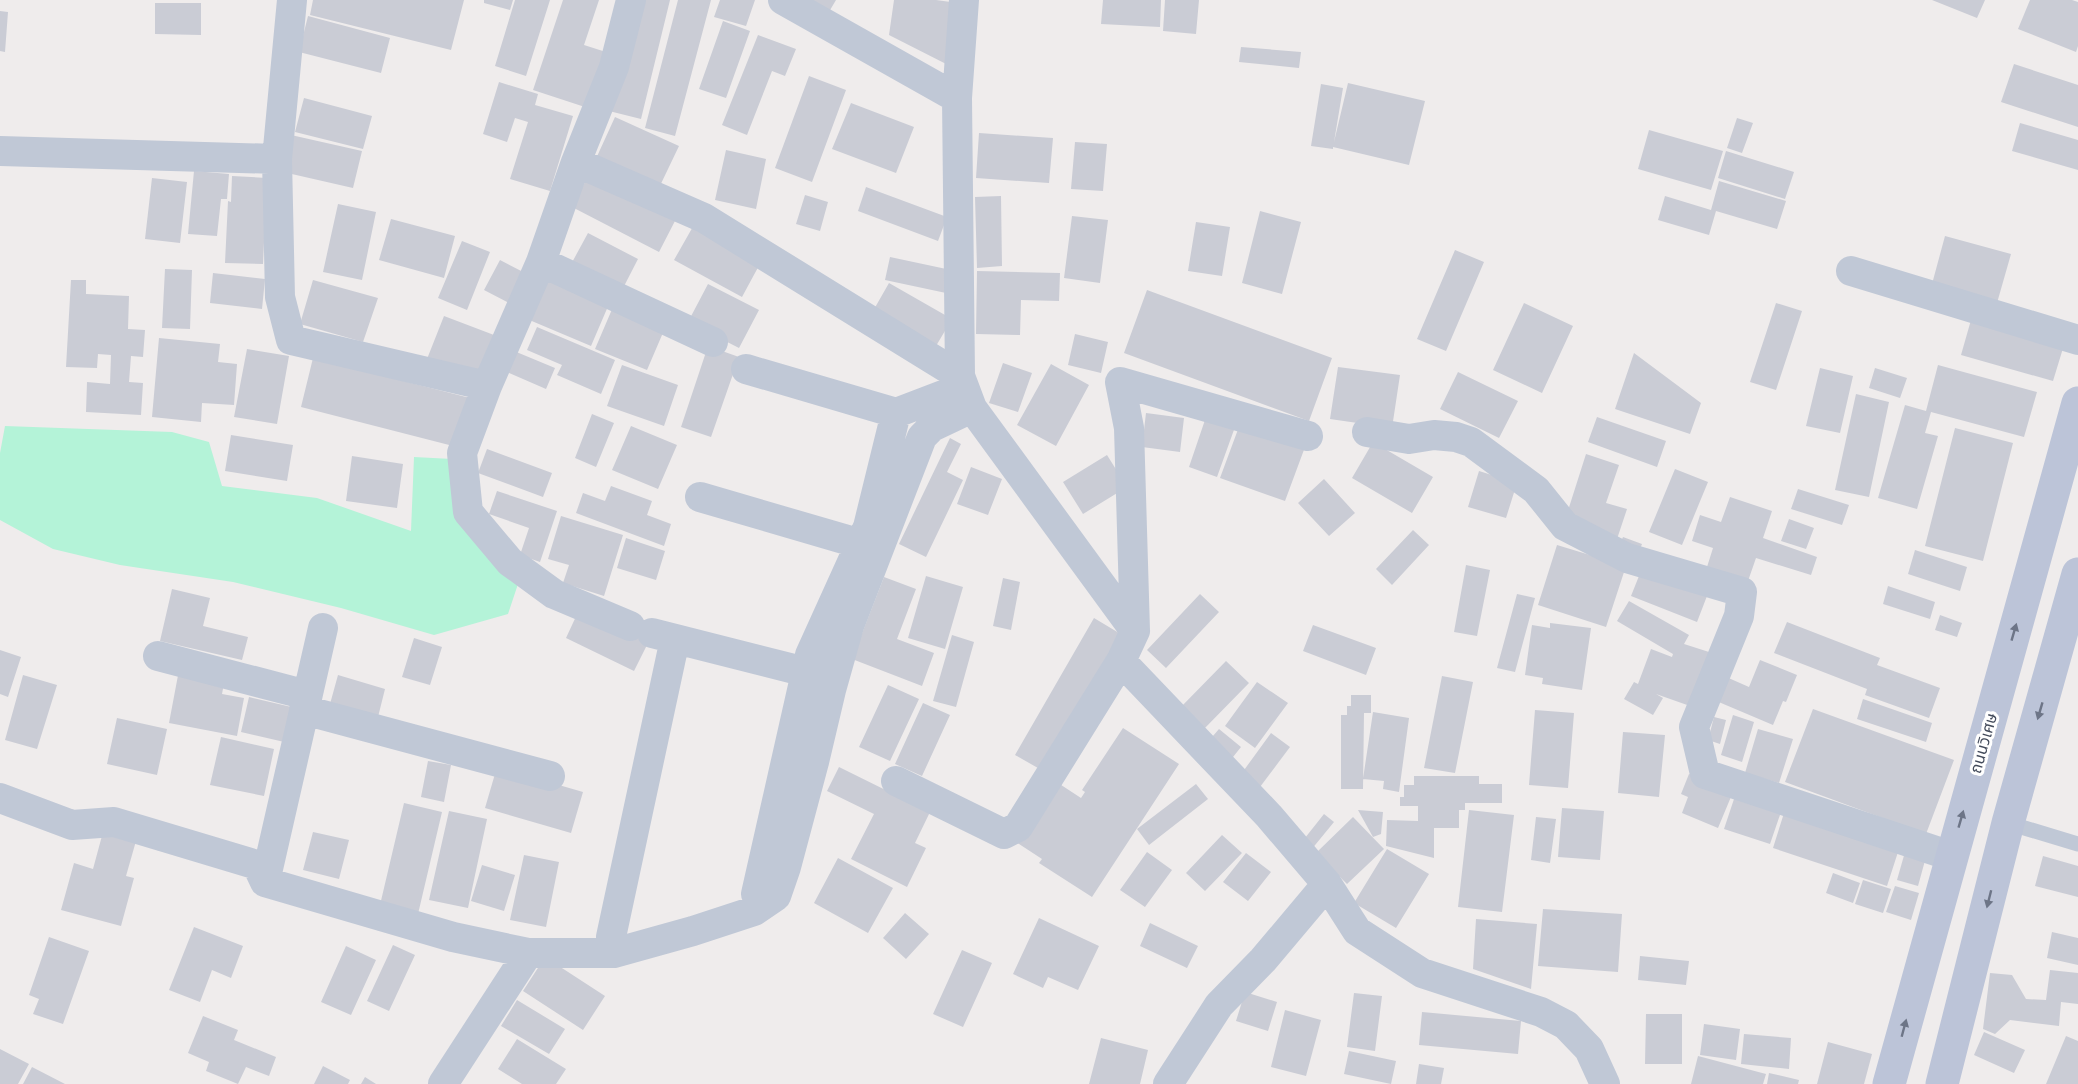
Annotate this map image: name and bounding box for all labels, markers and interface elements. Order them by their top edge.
one-way arrow [2010,622,2019,640]
one-way arrow [2035,702,2044,720]
street label: ถนนวิเศษ [1965,710,2001,776]
one-way arrow [1957,810,1966,828]
one-way arrow [1983,890,1993,908]
one-way arrow [1900,1018,1909,1036]

